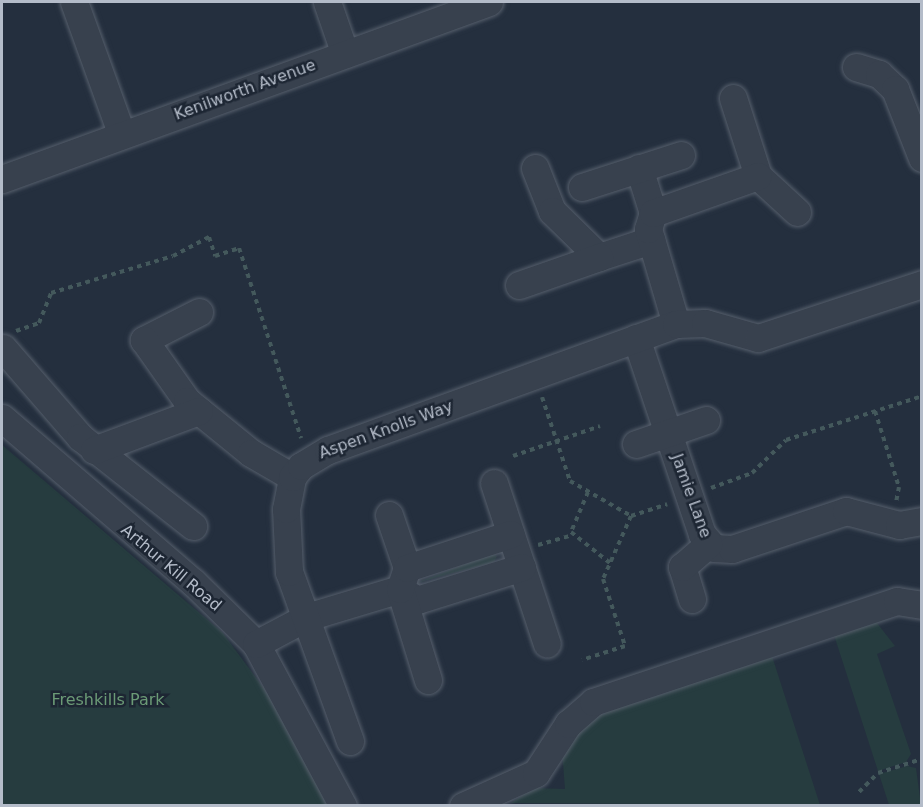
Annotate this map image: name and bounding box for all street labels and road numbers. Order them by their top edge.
street label: Kenilworth Avenue [172,56,318,124]
street label: Aspen Knolls Way [316,397,456,463]
street label: Jamie Lane [667,451,715,541]
street label: Arthur Kill Road [117,521,225,615]

